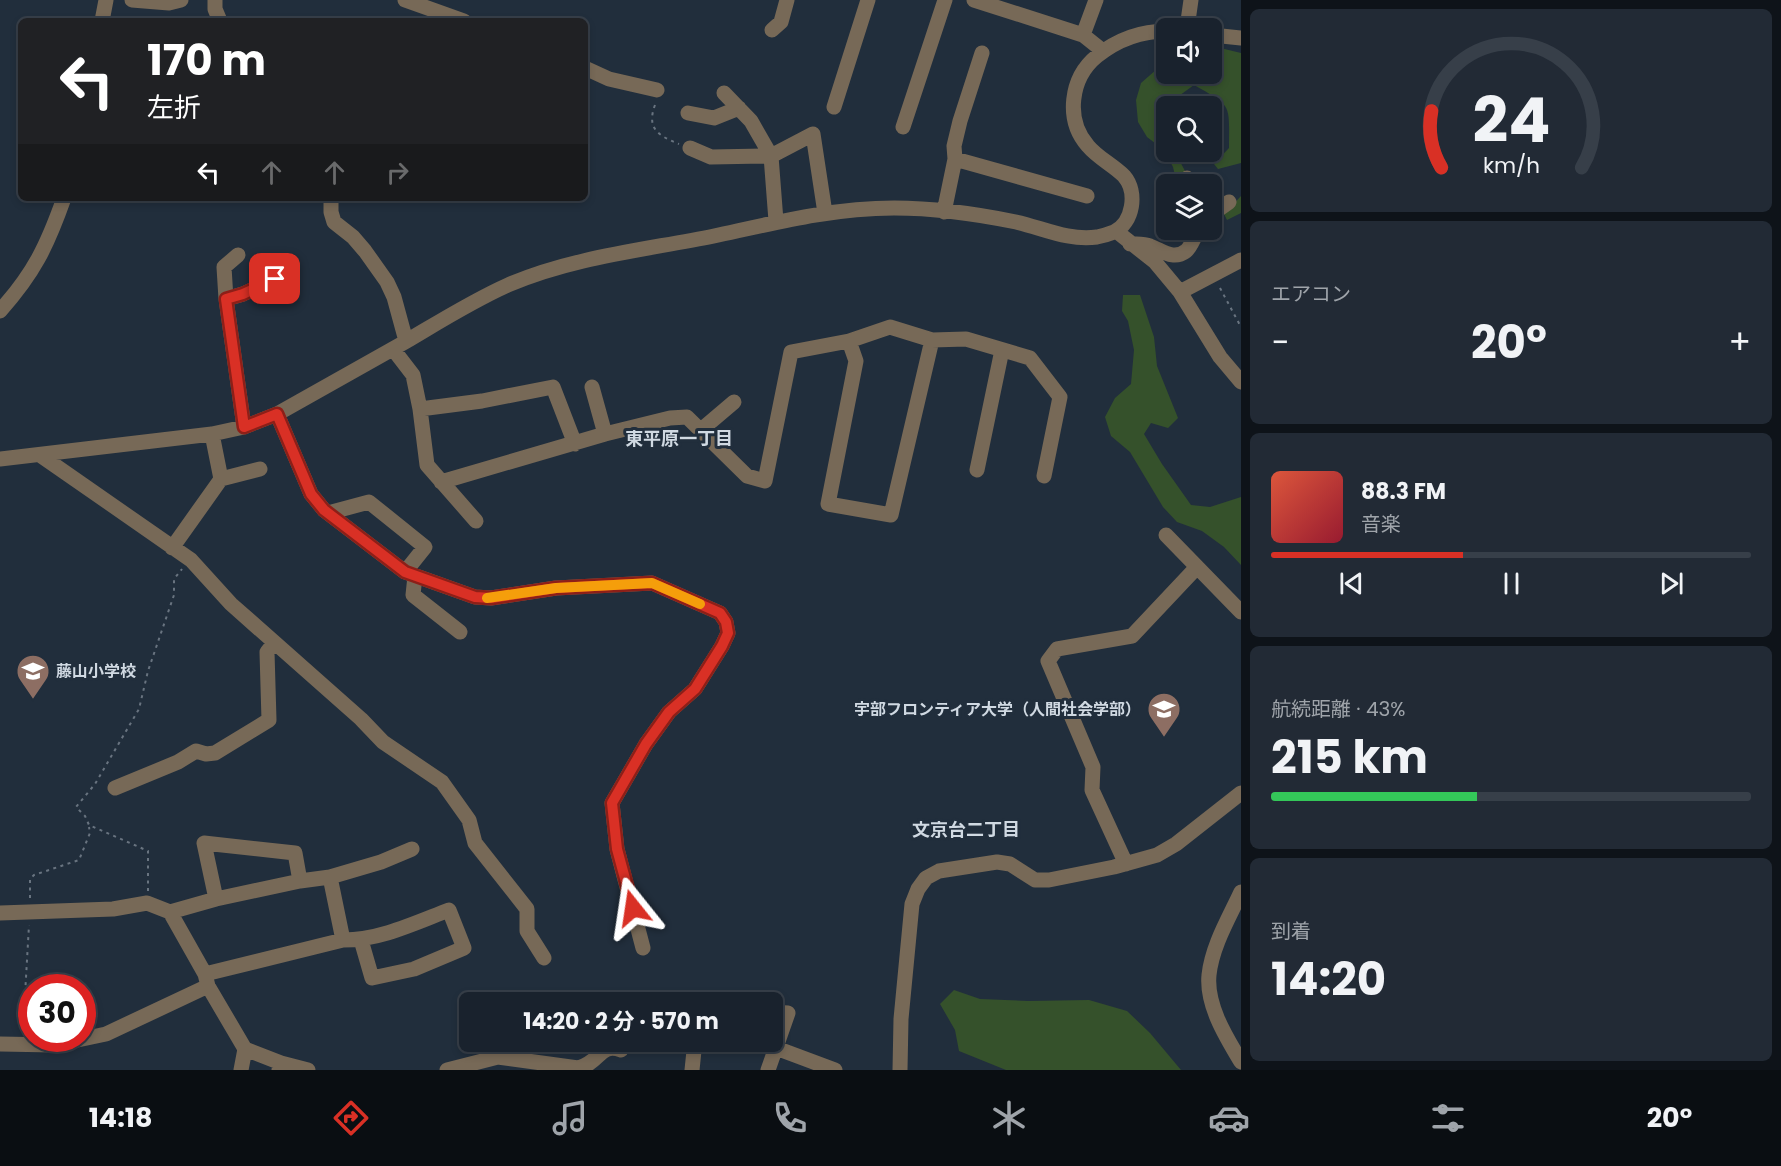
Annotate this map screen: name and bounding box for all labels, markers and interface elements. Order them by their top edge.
map controls [1156,18,1222,240]
button: sound [1156,18,1222,84]
text: 170 m [147,31,266,90]
icon: left [48,42,126,120]
text: 24 [1472,76,1550,164]
text: 左折 [147,89,201,126]
button: search [1156,96,1222,162]
text: km/h [1482,150,1540,181]
icon: left [192,156,225,189]
icon: ahead [255,156,288,189]
icon: ahead [318,156,351,189]
icon: right [381,156,414,189]
button: layers [1156,174,1222,240]
pin [249,253,300,304]
icon: arrive [258,262,291,295]
text: エアコン [1271,280,1351,308]
text: 20° [1471,311,1547,374]
text: − [1271,319,1289,366]
text: + [1728,319,1751,366]
district label: 東平原一丁目 [625,426,733,451]
text: 88.3 FM [1361,476,1446,507]
text: 音楽 [1361,510,1401,538]
icon: previous [1335,567,1368,600]
icon: pause [1495,567,1528,600]
icon: next [1655,567,1688,600]
school or university icon: 藤山小学校 [15,653,51,700]
place label: 藤山小学校 [56,660,136,683]
school or university icon: 宇部フロンティア大学（人間社会学部） [1146,691,1182,738]
text: 航続距離 · 43% [1271,695,1405,723]
place label: 宇部フロンティア大学（人間社会学部） [854,698,1141,721]
text: 215 km [1271,726,1428,789]
district label: 文京台二丁目 [912,817,1020,842]
position arrow [601,876,665,940]
text: 到着 [1271,917,1311,945]
text: 14:20 [1271,948,1386,1011]
speed limit sign: 30 [18,974,96,1052]
text: 14:20 · 2 分 · 570 m [523,1006,719,1037]
icon: directions [330,1097,372,1139]
icon: music [549,1097,591,1139]
icon: phone [769,1097,811,1139]
icon: climate [988,1097,1030,1139]
icon: car [1208,1097,1250,1139]
icon: filters [1427,1097,1469,1139]
text: 14:18 [89,1099,152,1136]
text: 20° [1647,1099,1692,1136]

